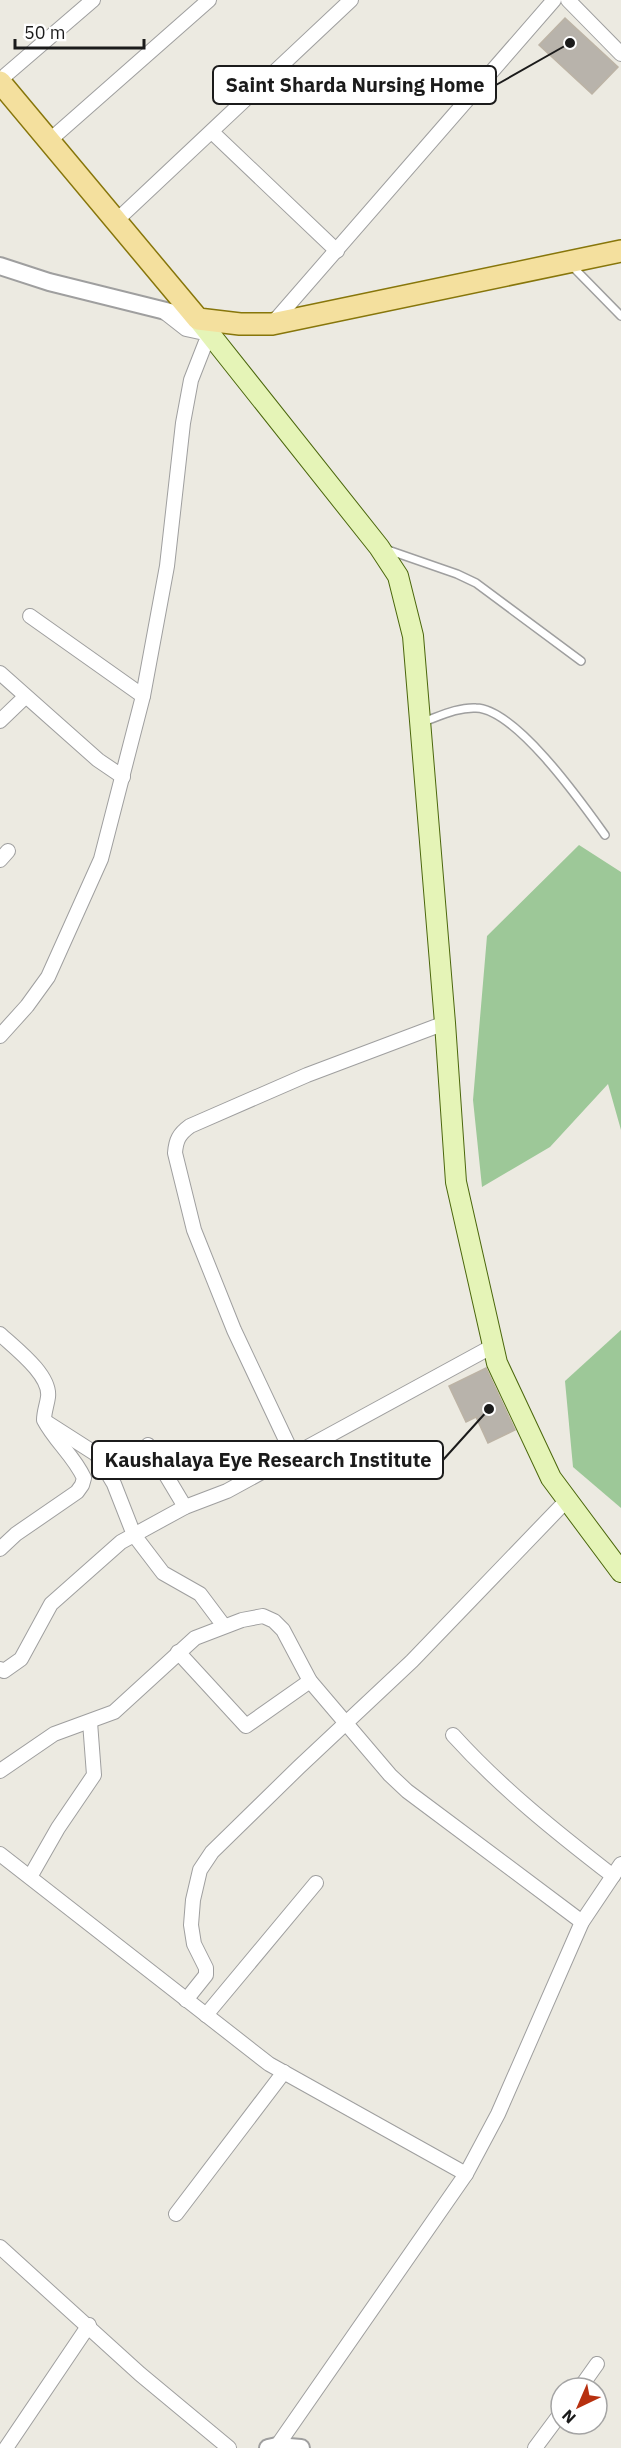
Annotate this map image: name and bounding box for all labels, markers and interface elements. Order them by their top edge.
scale bar [15,12,144,50]
text: 50 m [24,21,66,44]
callout: Saint Sharda Nursing Home [213,66,496,104]
text: Saint Sharda Nursing Home [226,71,484,98]
callout: Kaushalaya Eye Research Institute [92,1441,443,1479]
text: Kaushalaya Eye Research Institute [104,1446,432,1473]
north arrow [549,2376,609,2436]
text: N [557,2406,580,2428]

